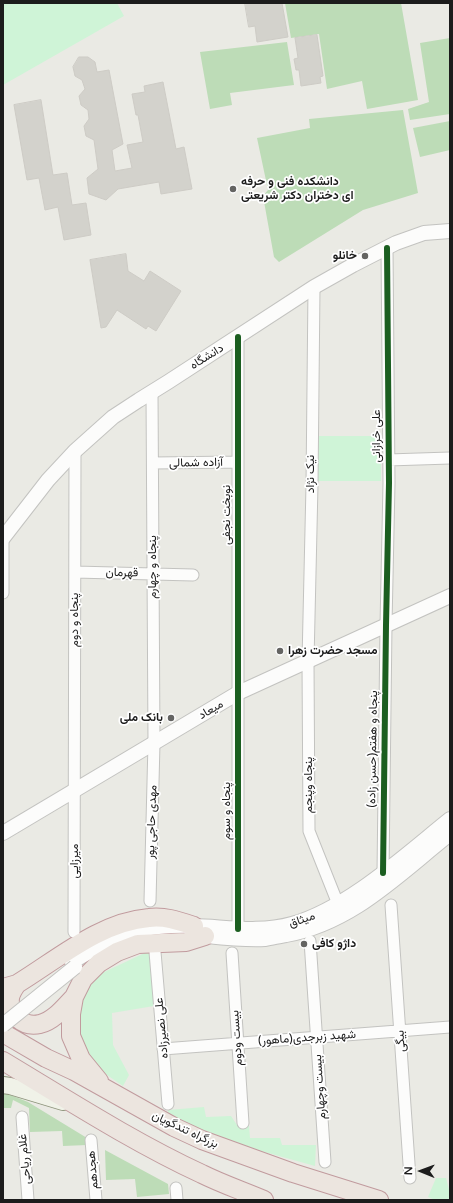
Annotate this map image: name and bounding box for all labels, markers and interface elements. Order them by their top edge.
place label: دانشکده فنی و حرفه ای دختران دکتر شریعتی [241,175,354,203]
marker: دانشکده فنی و حرفه ای دختران دکتر شریعتی [228,184,238,194]
place label: خانلو [333,249,357,263]
marker: خانلو [360,251,370,261]
street label: دانشگاه [188,341,226,373]
street label: علی خرازانی [370,410,384,462]
street label: آزاده شمالی [169,455,223,471]
street label: نیک نژاد [304,455,318,493]
street label: نوبخت نجفی [220,485,234,545]
street label: پنجاه و چهارم [146,535,160,599]
street label: قهرمان [105,566,139,580]
street label: پنجاه و دوم [68,593,82,647]
place label: مسجد حضرت زهرا [288,644,378,658]
marker: مسجد حضرت زهرا [275,646,285,656]
street label: (حسن زاده)پنجاه و هفتم [365,690,381,808]
street label: میعاد [196,697,226,723]
place label: بانک ملی [120,711,163,725]
marker: بانک ملی [166,713,176,723]
street label: پنجاه وپنجم [302,757,316,813]
street label: پنجاه و سوم [220,782,234,840]
street label: مهدی حاجی پور [144,785,160,859]
street label: میرزایی [68,844,82,878]
street label: میثاق [287,909,317,931]
place label: داژو کافی [312,937,356,951]
marker: داژو کافی [299,939,309,949]
street label: علی نصیرزاده [152,997,172,1059]
street label: بیست ودوم [228,1010,246,1066]
street label: شهید زبرجدی(ماهور) [258,1027,356,1049]
street label: بیگی [393,1030,409,1052]
street label: بیست وچهارم [311,1054,329,1120]
street label: بزرگراه تندگویان [150,1108,220,1152]
street label: غلام ریاحی [16,1133,34,1185]
street label: هجدهم [84,1150,102,1190]
north arrow [401,1151,441,1191]
text: N [402,1166,415,1175]

